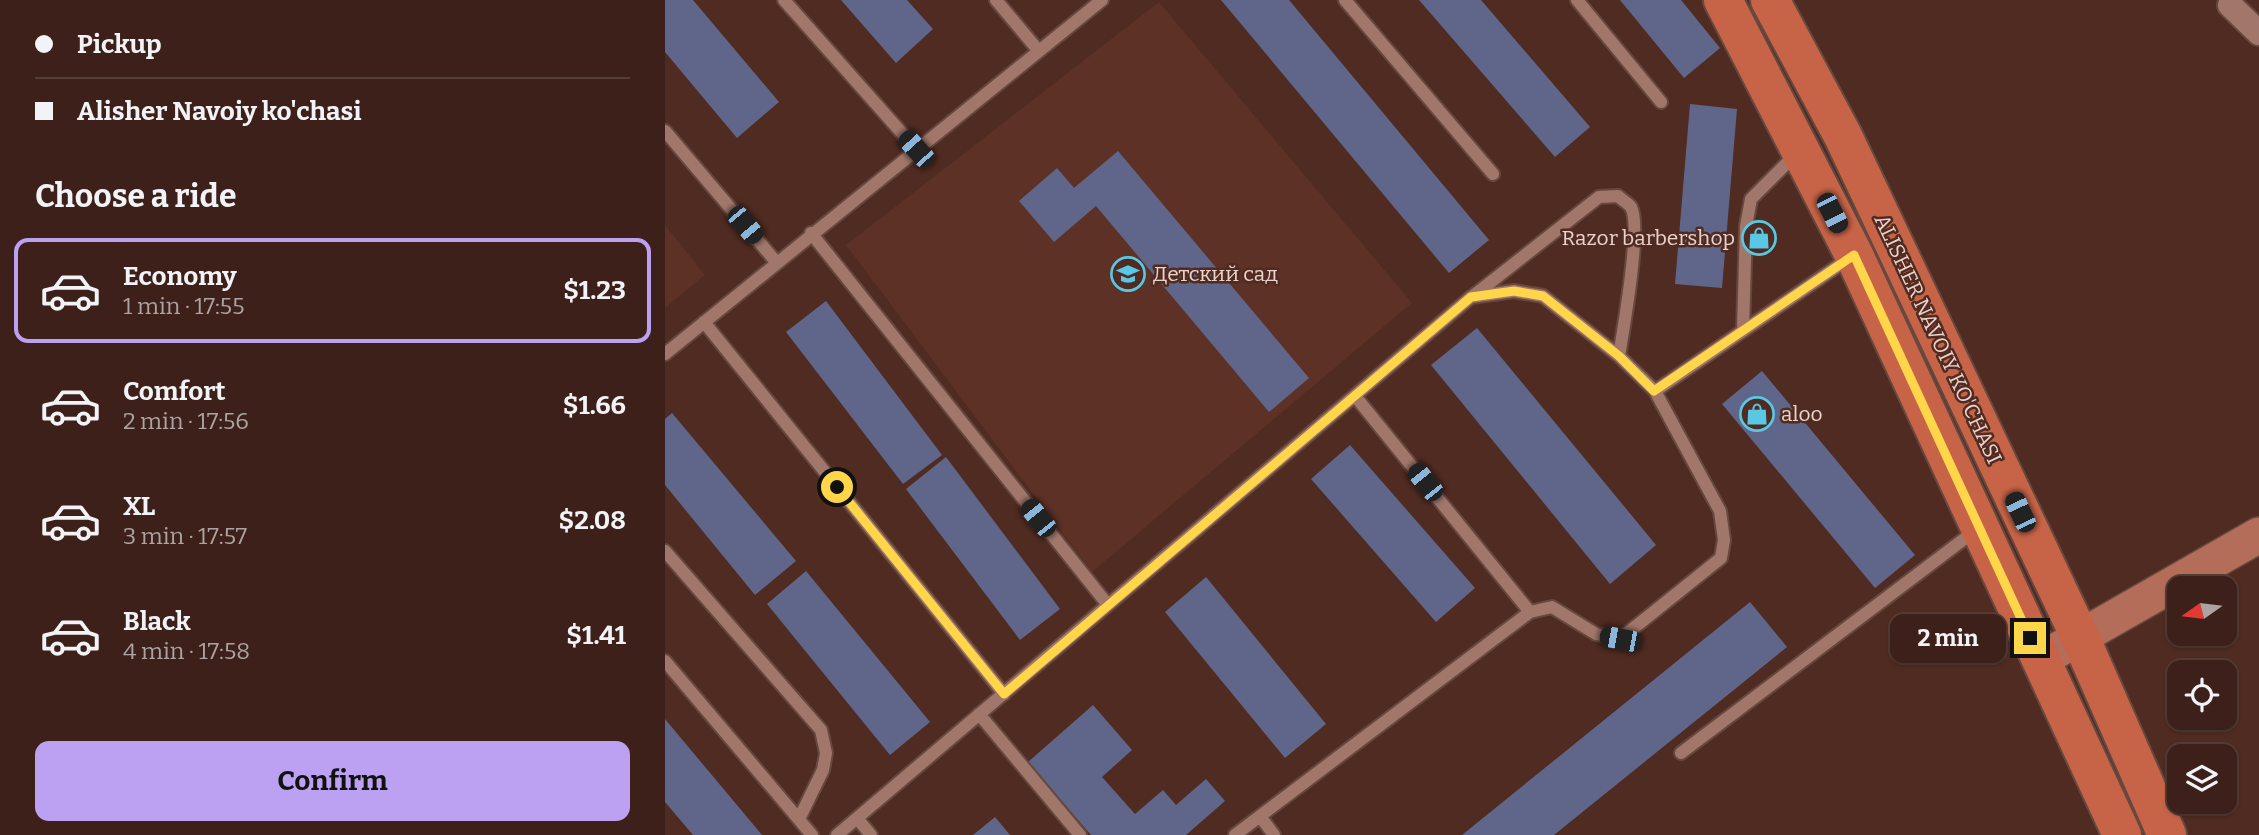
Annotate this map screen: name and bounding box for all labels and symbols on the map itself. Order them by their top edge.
car [895,126,938,172]
car [1814,190,1851,236]
car [724,202,767,248]
street label: ALISHER NAVOIY KO'CHASI [1869,210,2007,468]
shop icon: Razor barbershop [1740,219,1778,257]
place label: Razor barbershop [1562,225,1735,251]
school or university icon: Детский сад [1109,255,1147,293]
place label: Детский сад [1153,261,1278,287]
shop icon: aloo [1738,395,1776,433]
place label: aloo [1781,401,1823,427]
car [1404,459,1447,505]
route start [821,471,853,503]
car [2002,489,2039,535]
car [1017,495,1060,541]
north arrow [2167,576,2237,646]
callout: 2 min [1890,614,2005,662]
route end [2014,622,2046,654]
car [1598,625,1643,653]

